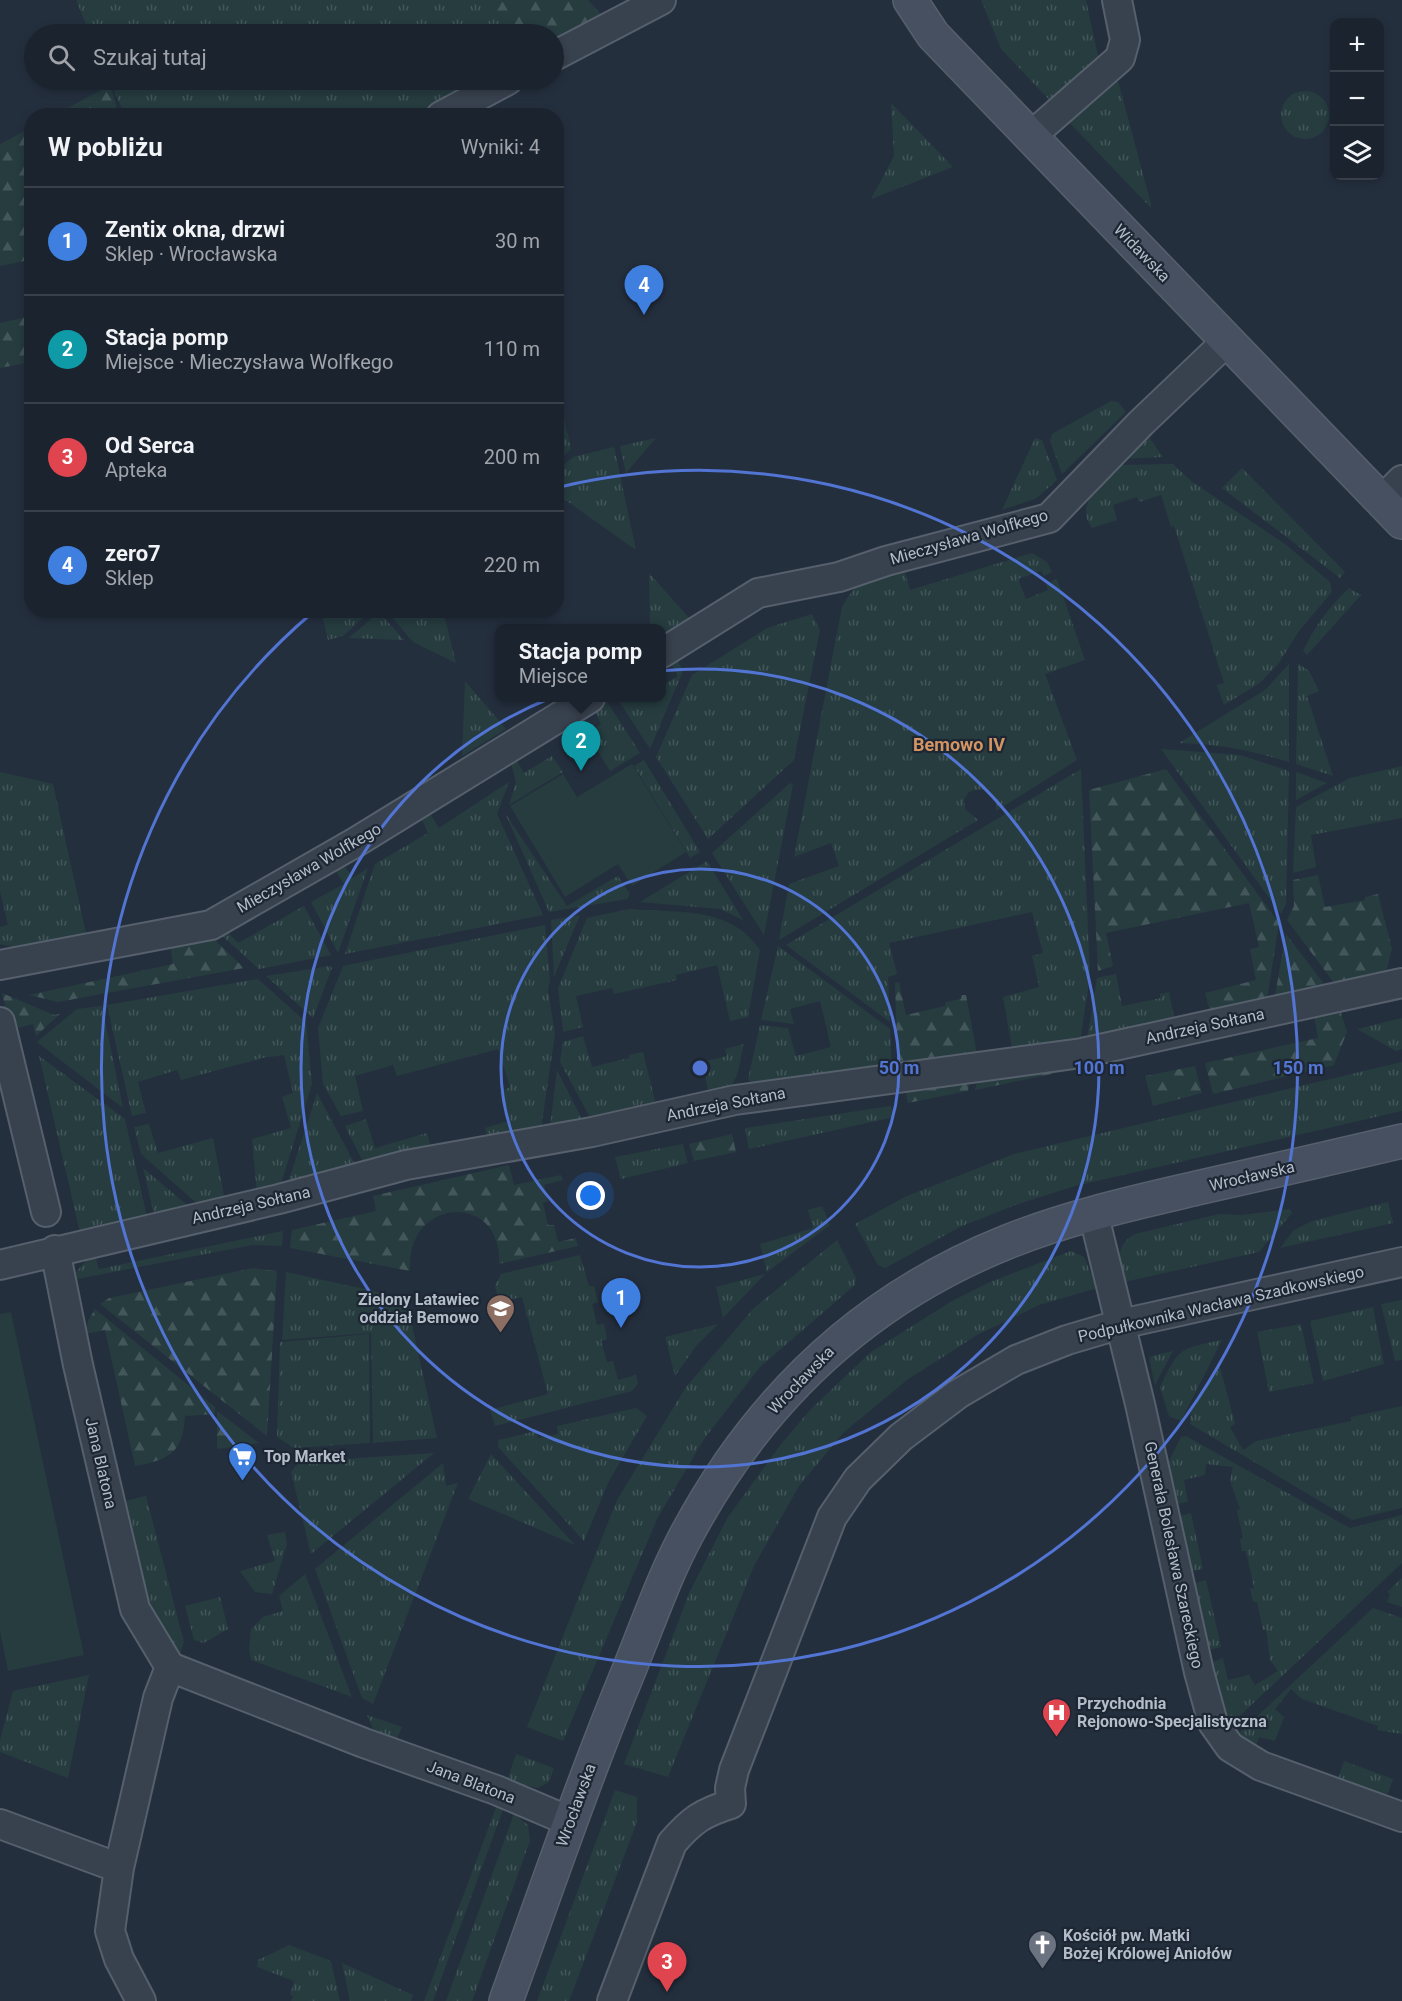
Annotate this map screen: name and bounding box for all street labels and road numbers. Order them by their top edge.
street label: Widawska [1110,220,1174,286]
street label: Mieczysława Wolfkego [888,505,1050,569]
street label: Mieczysława Wolfkego [234,819,384,917]
street label: Andrzeja Sołtana [1144,1004,1266,1048]
street label: Andrzeja Sołtana [665,1083,787,1125]
street label: Wrocławska [1208,1157,1296,1195]
street label: Andrzeja Sołtana [190,1182,312,1228]
street label: Podpułkownika Wacława Szadkowskiego [1076,1262,1366,1346]
street label: Wrocławska [764,1342,838,1418]
street label: Jana Blatona [81,1415,121,1511]
street label: Generała Bolesława Szareckiego [1141,1440,1207,1670]
street label: Jana Blatona [424,1756,518,1808]
street label: Wrocławska [552,1761,600,1849]

